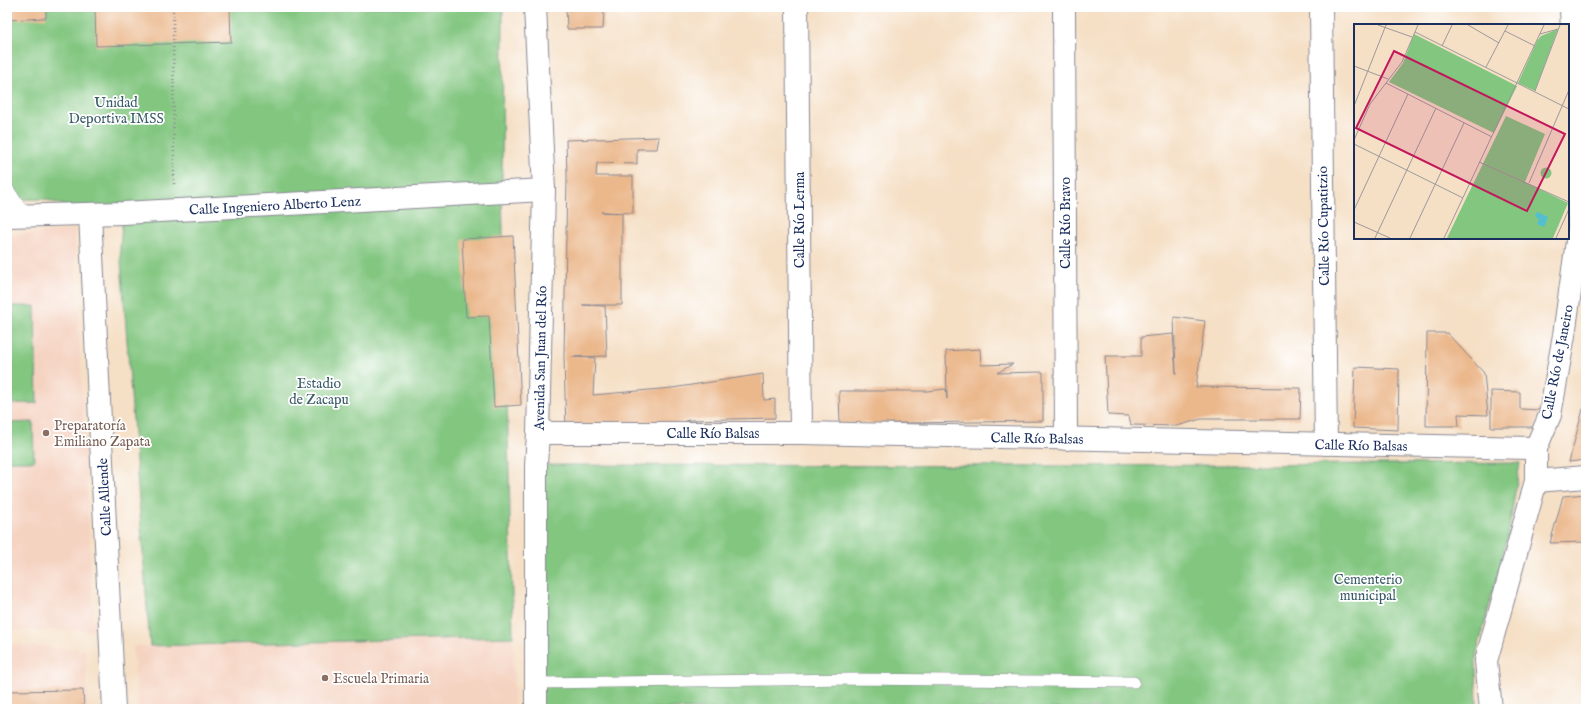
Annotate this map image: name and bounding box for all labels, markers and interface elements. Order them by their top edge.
inset map [1354,24,1569,239]
park label: Unidad Deportiva IMSS [68,94,164,128]
street label: Calle Río Cupatitzio [1314,165,1334,286]
street label: Calle Río Lerma [791,171,809,268]
street label: Calle Río Bravo [1057,177,1075,269]
street label: Calle Ingeniero Alberto Lenz [189,192,362,219]
street label: Avenida San Juan del Río [531,285,551,432]
street label: Calle Río de Janeiro [1538,303,1578,421]
park label: Estadio de Zacapu [289,375,349,409]
place label: Preparatoría Emiliano Zapata [54,417,151,451]
street label: Calle Río Balsas [666,425,760,443]
marker: Preparatoría Emiliano Zapata [41,428,51,438]
street label: Calle Río Balsas [990,429,1084,449]
street label: Calle Río Balsas [1314,436,1408,456]
street label: Calle Allende [94,457,116,536]
park label: Cementerio municipal [1334,571,1403,605]
place label: Escuela Primaria [333,670,430,688]
marker: Escuela Primaria [320,673,330,683]

